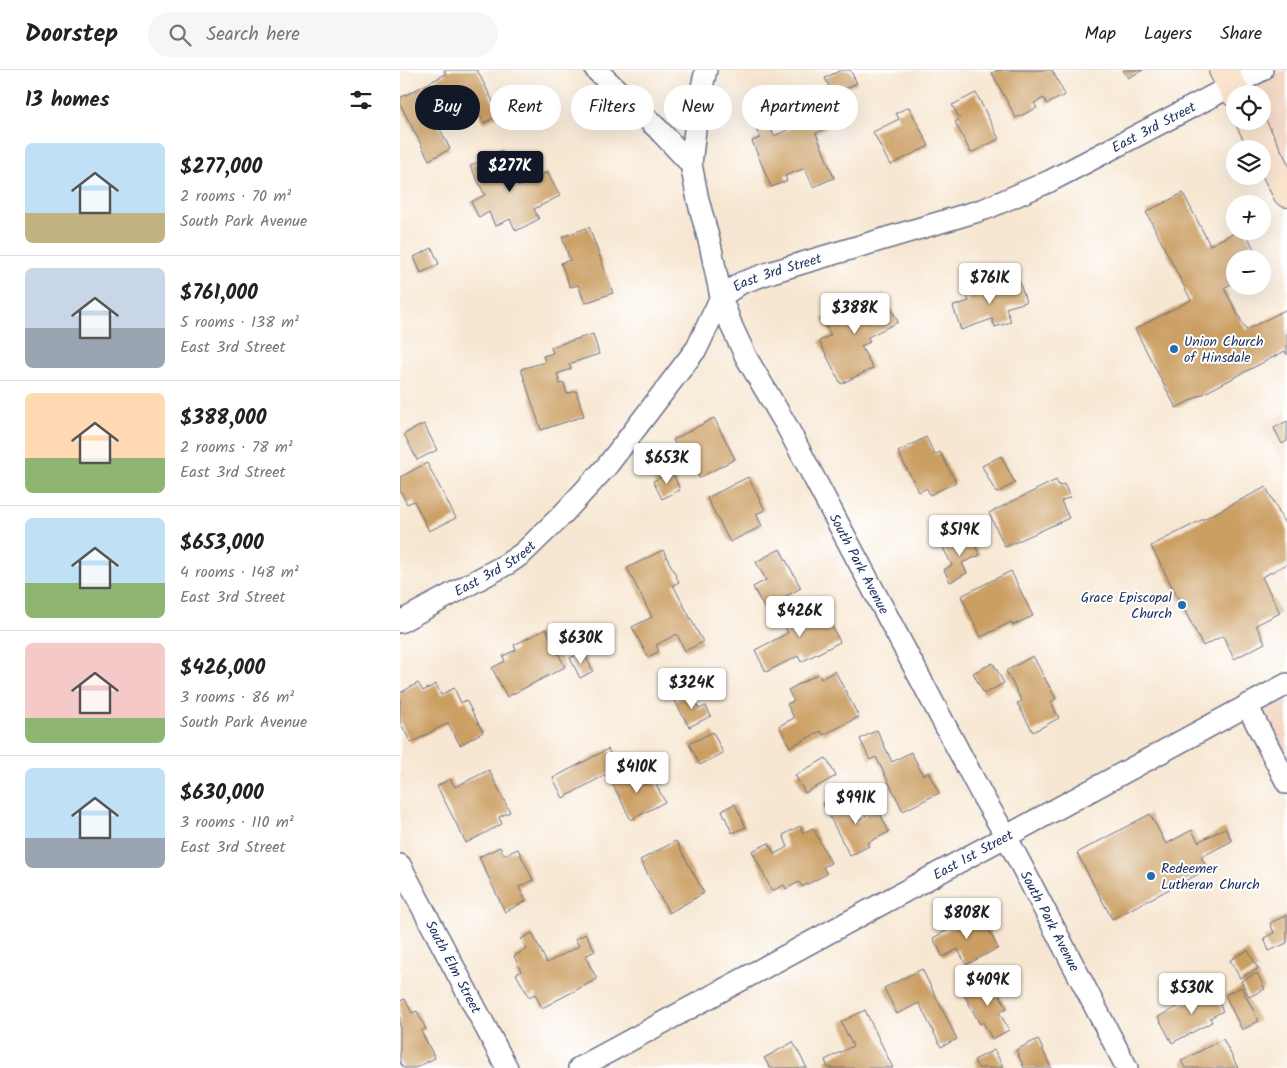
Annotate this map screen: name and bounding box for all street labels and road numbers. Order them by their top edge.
street label: East 3rd Street [1108,96,1201,159]
street label: East 3rd Street [728,248,825,298]
street label: South Park Avenue [823,510,895,619]
street label: East 3rd Street [450,536,542,603]
street label: East 1st Street [929,824,1018,886]
street label: South Park Avenue [1014,867,1085,976]
street label: South Elm Street [419,916,487,1018]

